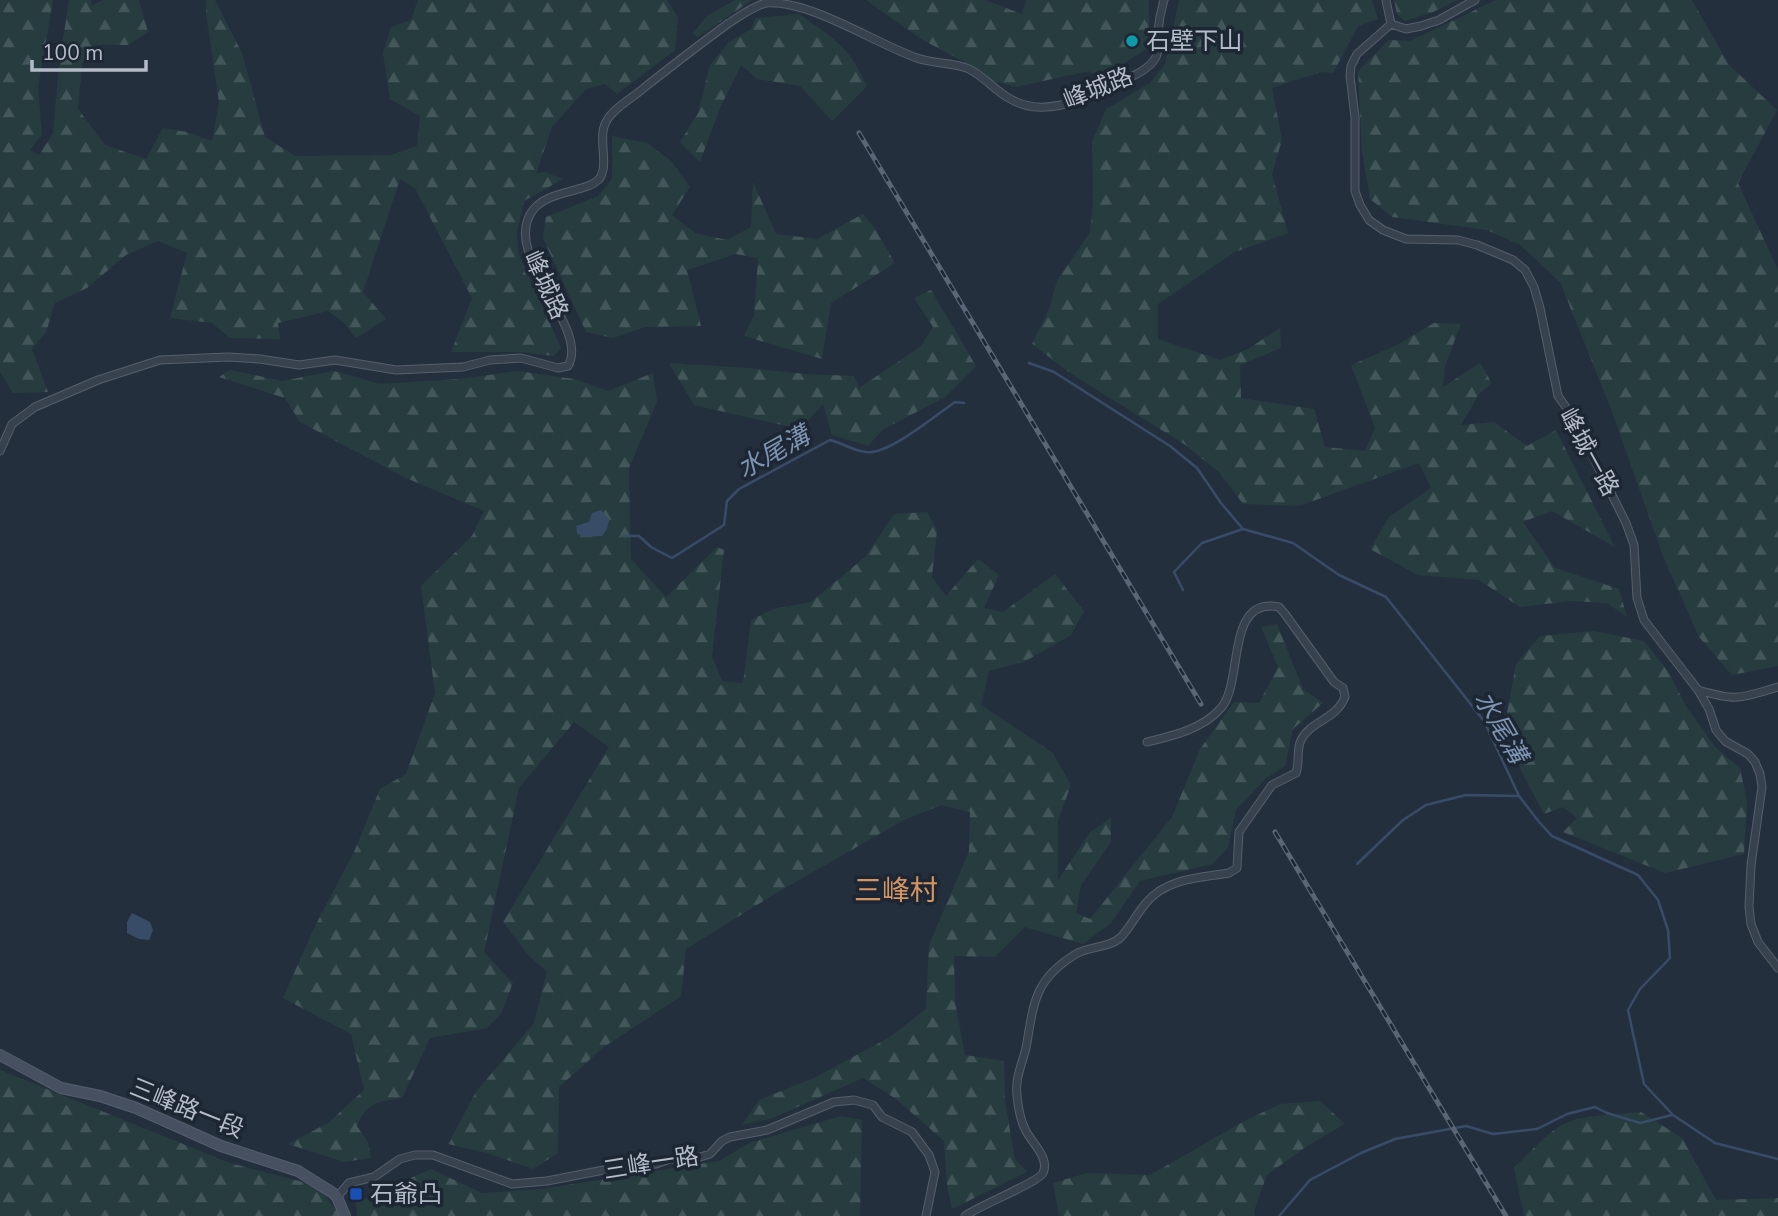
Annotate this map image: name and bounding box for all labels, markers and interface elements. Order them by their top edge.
place label: 石壁下山 [1146,25,1242,57]
scale bar [32,28,145,72]
marker: 石壁下山 [1124,33,1140,49]
text: 100 m [42,39,103,67]
street label: 峰城路 [1059,60,1137,116]
street label: 峰城路 [516,246,576,324]
street label: 峰城一路 [1552,402,1626,502]
water label: 水尾溝 [731,416,819,487]
water label: 水尾溝 [1466,685,1537,773]
district label: 三峰村 [854,872,938,910]
street label: 三峰路一段 [125,1071,249,1145]
street label: 三峰一路 [601,1140,701,1186]
place label: 石爺凸 [370,1178,442,1210]
marker: 石爺凸 [348,1186,364,1202]

